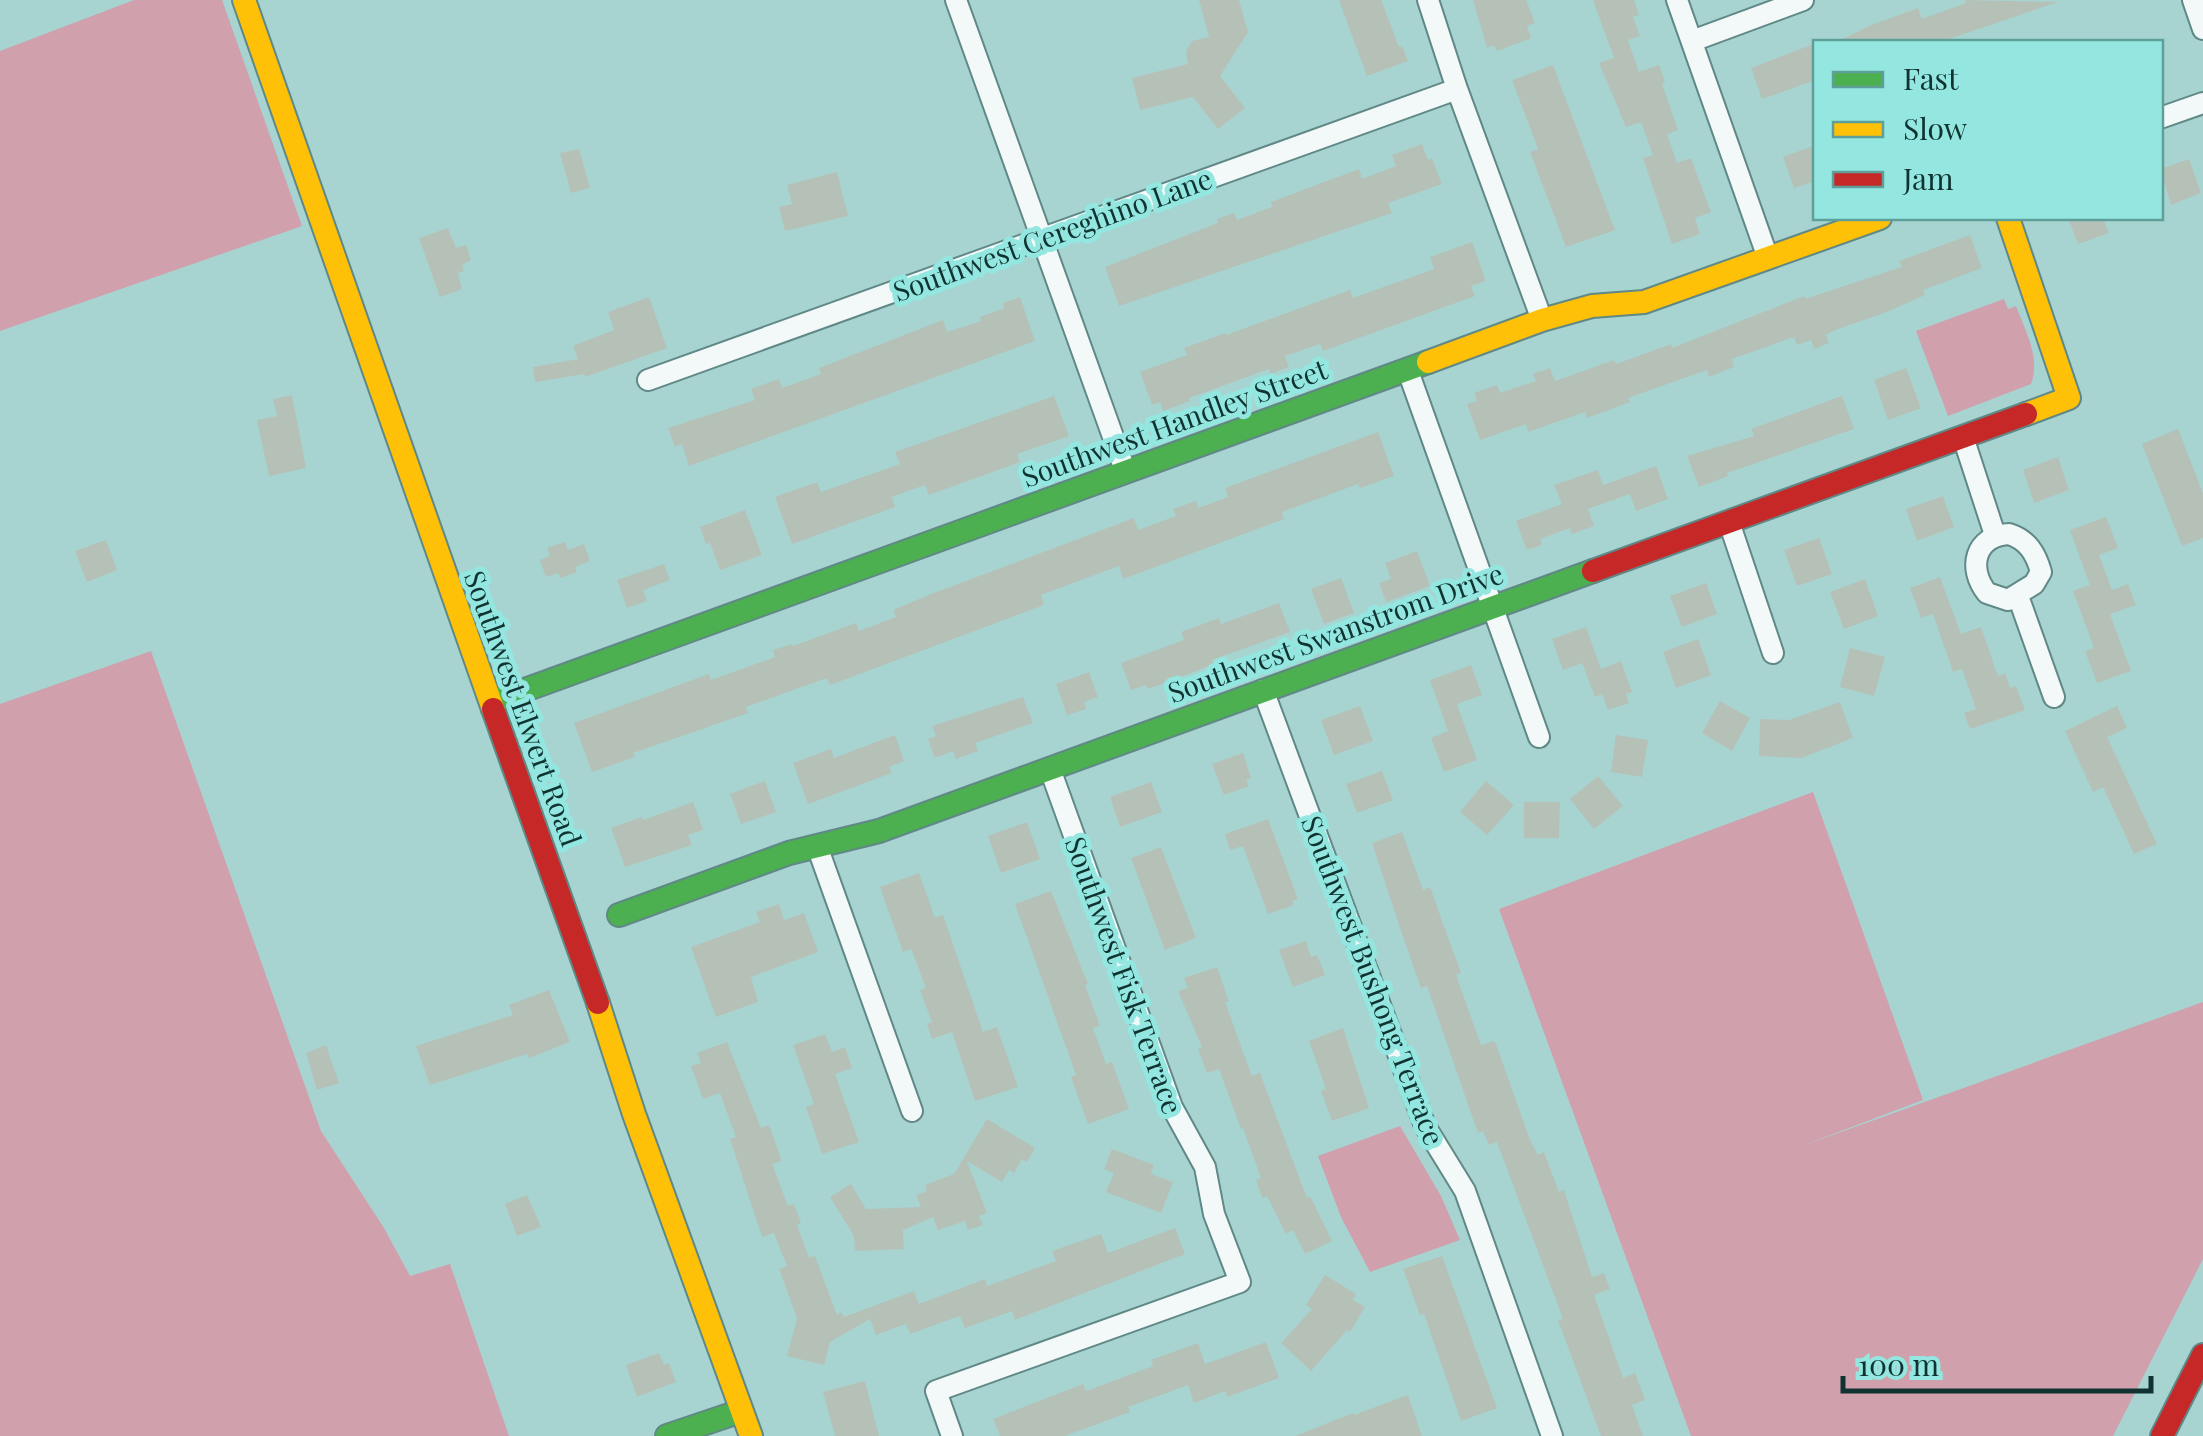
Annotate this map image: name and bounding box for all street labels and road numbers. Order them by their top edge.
street label: Southwest Cereghino Lane [888,159,1216,309]
street label: Southwest Handley Street [1016,349,1333,495]
street label: Southwest Swanstrom Drive [1162,554,1508,710]
street label: Southwest Elwert Road [457,565,591,851]
street label: Southwest Bushong Terrace [1294,810,1454,1150]
street label: Southwest Fisk Terrace [1058,831,1192,1119]

